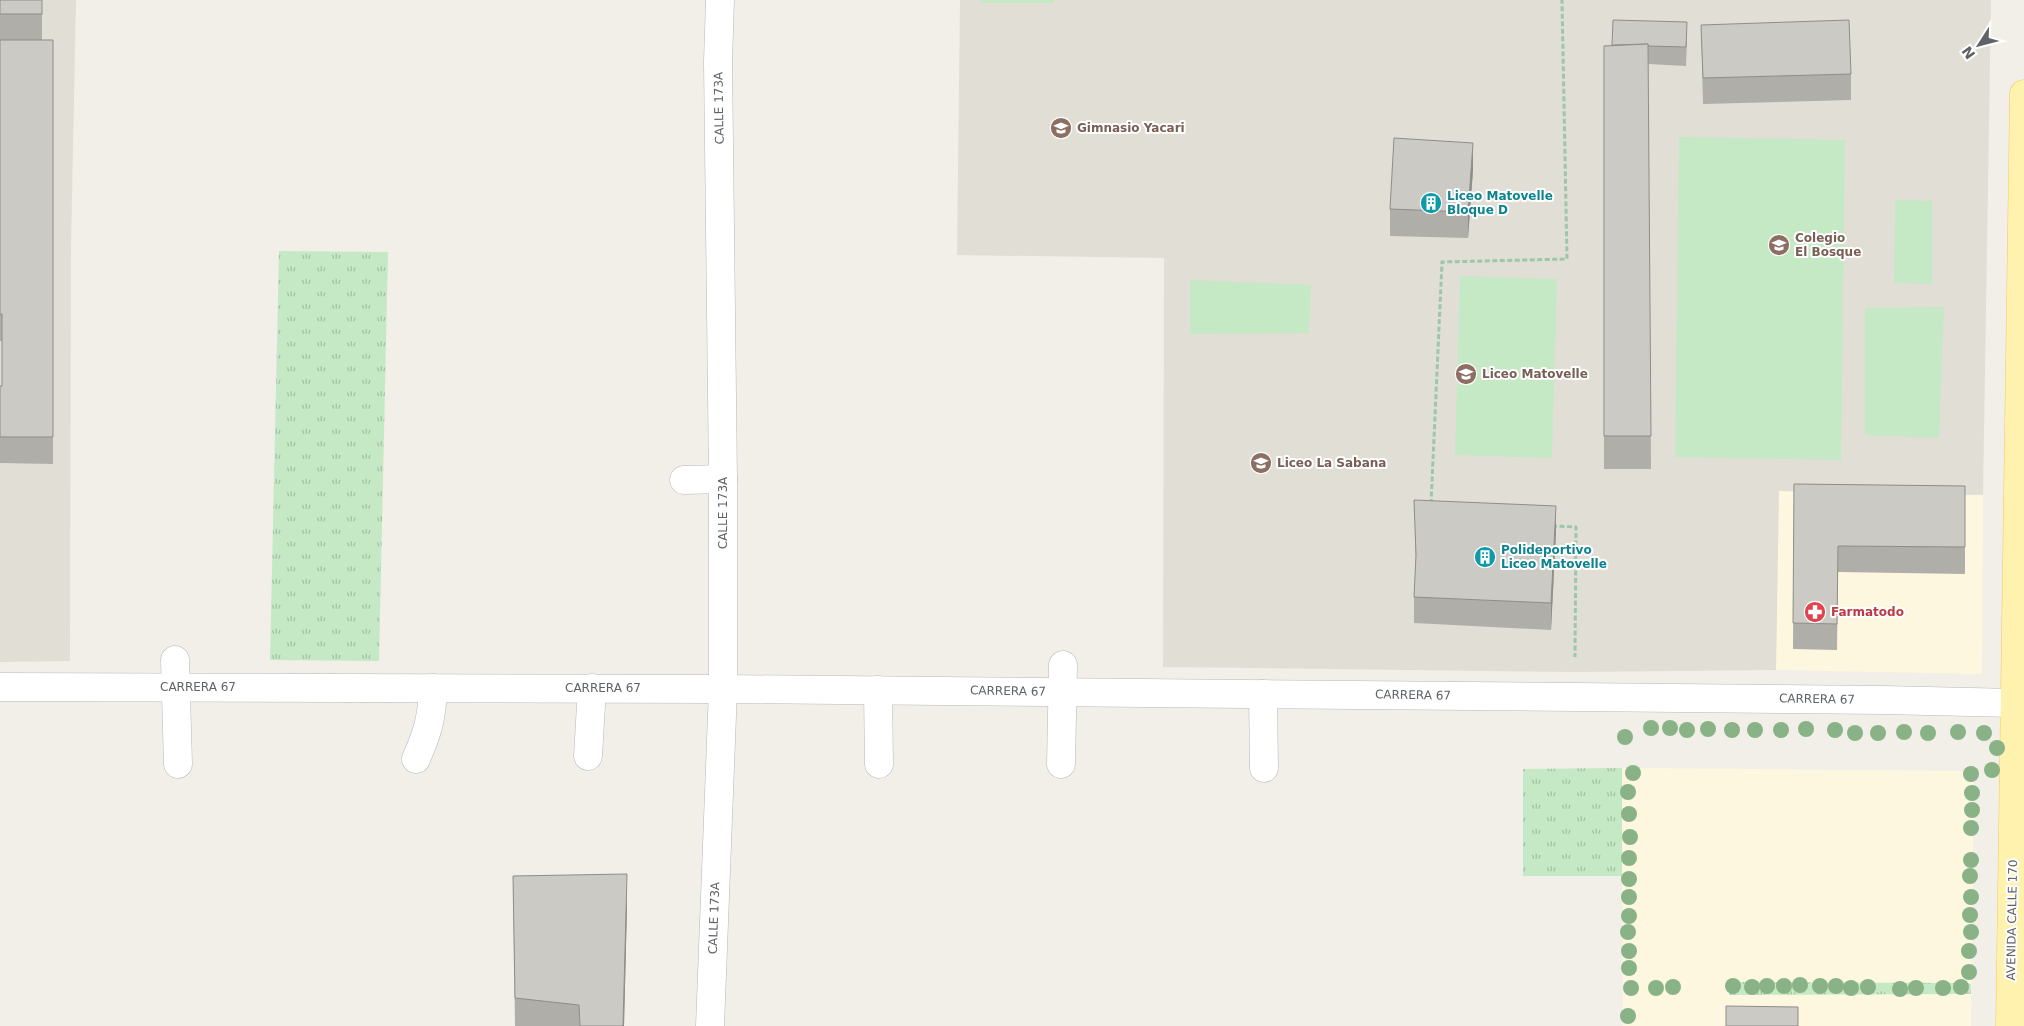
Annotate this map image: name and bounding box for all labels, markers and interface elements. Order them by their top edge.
north arrow [1954,20,2004,70]
text: N [1959,43,1978,62]
street label: CALLE 173A [711,71,727,144]
school or university icon: Gimnasio Yacari [1049,116,1073,140]
place label: Gimnasio Yacari [1077,121,1185,135]
place label: Liceo Matovelle Bloque D [1447,189,1553,217]
building icon: Liceo Matovelle Bloque D [1419,191,1443,215]
place label: Colegio El Bosque [1795,231,1861,259]
school or university icon: Colegio El Bosque [1767,233,1791,257]
school or university icon: Liceo Matovelle [1454,362,1478,386]
place label: Liceo Matovelle [1482,367,1588,381]
school or university icon: Liceo La Sabana [1249,451,1273,475]
place label: Liceo La Sabana [1277,456,1386,470]
street label: CALLE 173A [716,476,730,549]
place label: Polideportivo Liceo Matovelle [1501,543,1607,571]
building icon: Polideportivo Liceo Matovelle [1473,545,1497,569]
pharmacy icon: Farmatodo [1803,600,1827,624]
place label: Farmatodo [1831,605,1904,619]
street label: CARRERA 67 [160,680,236,694]
street label: CARRERA 67 [565,681,641,695]
street label: CARRERA 67 [970,683,1046,699]
street label: CARRERA 67 [1375,687,1451,703]
street label: CARRERA 67 [1779,691,1855,707]
street label: AVENIDA CALLE 170 [2004,859,2020,981]
street label: CALLE 173A [706,881,722,954]

